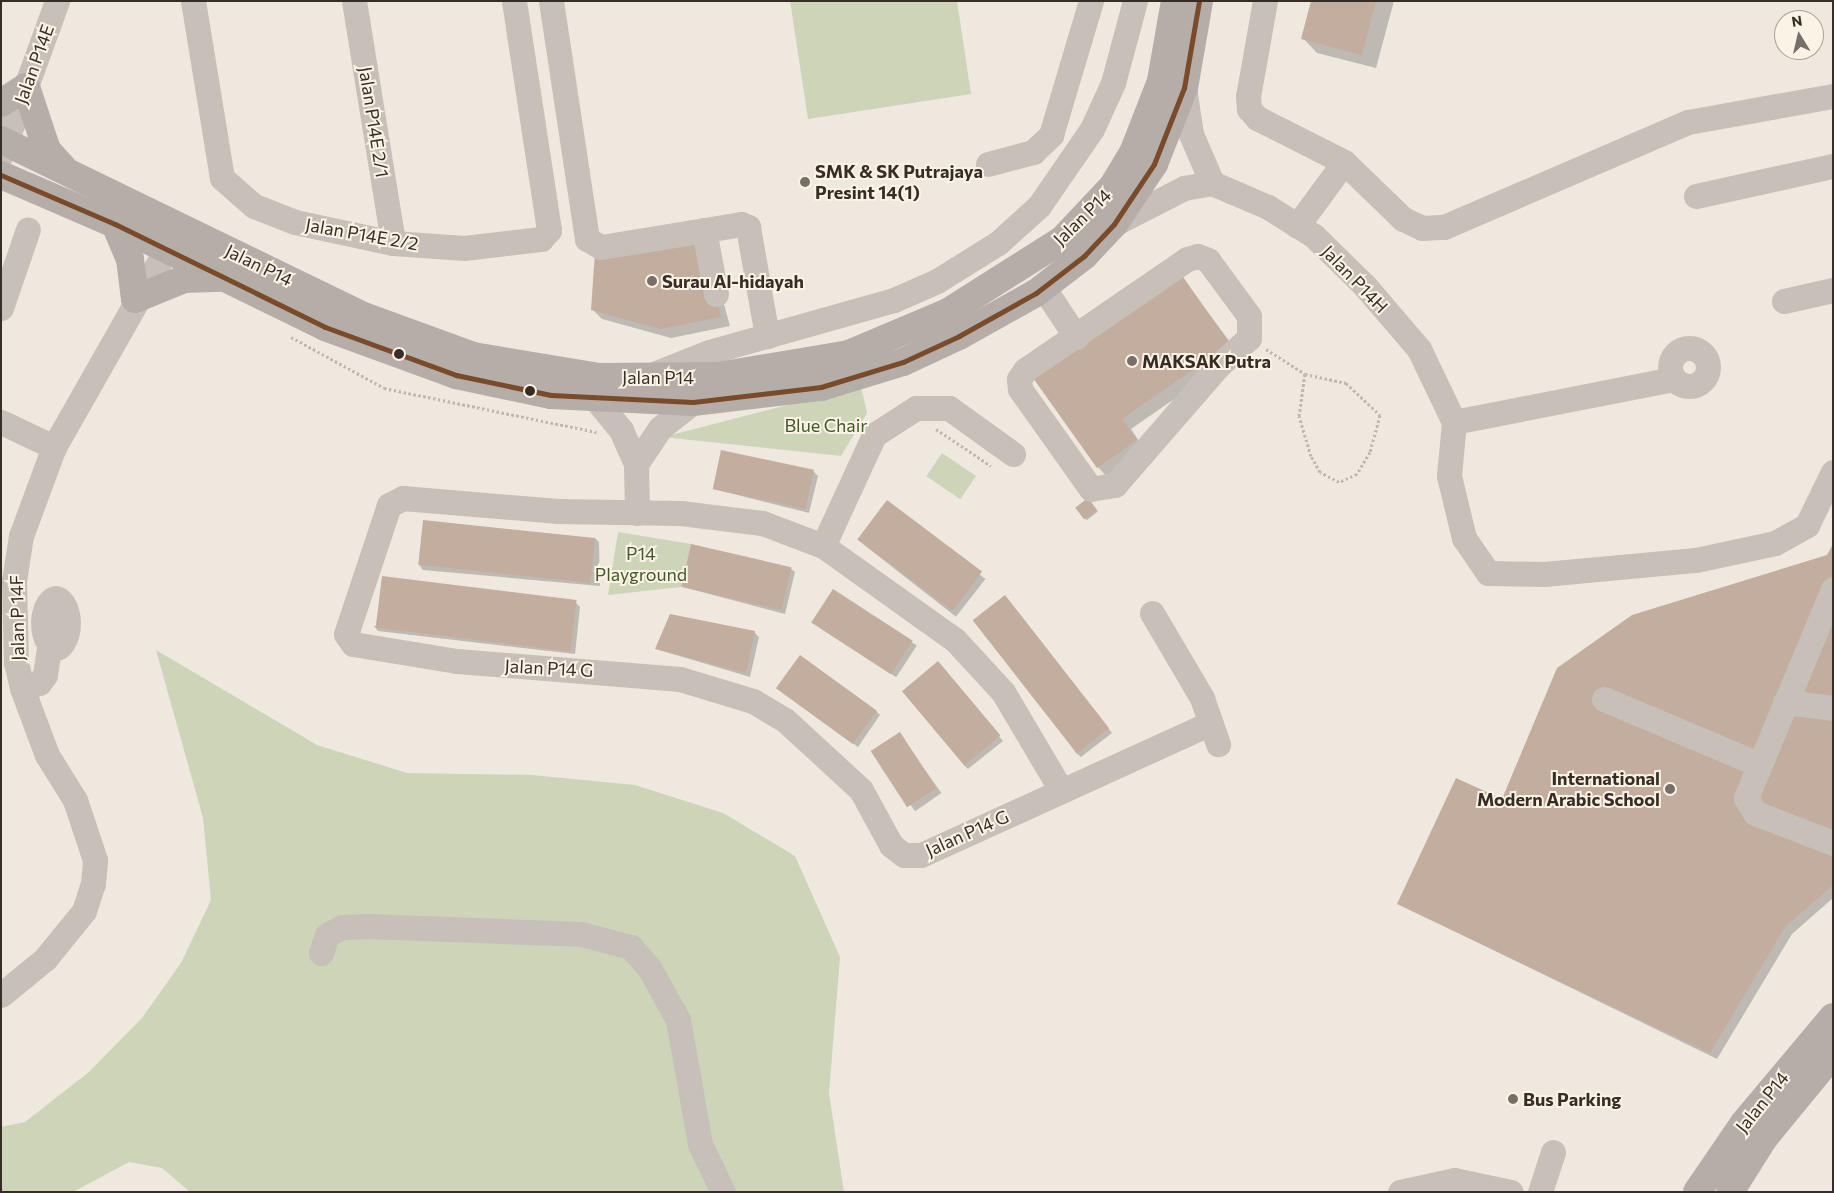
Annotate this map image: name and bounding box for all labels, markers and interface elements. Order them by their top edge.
north arrow [1774,10,1824,60]
text: N [1790,11,1803,30]
street label: Jalan P14E [10,21,58,107]
street label: Jalan P14E 2/1 [355,65,393,179]
place label: SMK & SK Putrajaya Presint 14(1) [815,161,983,203]
marker: SMK & SK Putrajaya Presint 14(1) [799,176,811,188]
street label: Jalan P14 [1049,184,1115,250]
street label: Jalan P14E 2/2 [304,213,420,255]
street label: Jalan P14 [222,239,296,291]
street label: Jalan P14H [1317,241,1393,317]
place label: Surau Al-hidayah [662,270,804,292]
marker: Surau Al-hidayah [646,275,658,287]
unlabelled marker [394,349,404,359]
place label: MAKSAK Putra [1142,350,1271,372]
marker: MAKSAK Putra [1126,355,1138,367]
street label: Jalan P14 [622,366,694,388]
unlabelled marker [525,386,535,396]
park label: Blue Chair [784,414,868,436]
park label: P14 Playground [595,543,687,586]
street label: Jalan P 14F [5,575,29,661]
street label: Jalan P14 G [504,655,594,681]
place label: International Modern Arabic School [1477,768,1660,811]
marker: International Modern Arabic School [1664,783,1676,795]
street label: Jalan P14 G [922,805,1012,861]
street label: Jalan P14 [1731,1067,1793,1137]
place label: Bus Parking [1523,1088,1621,1110]
marker: Bus Parking [1507,1093,1519,1105]

